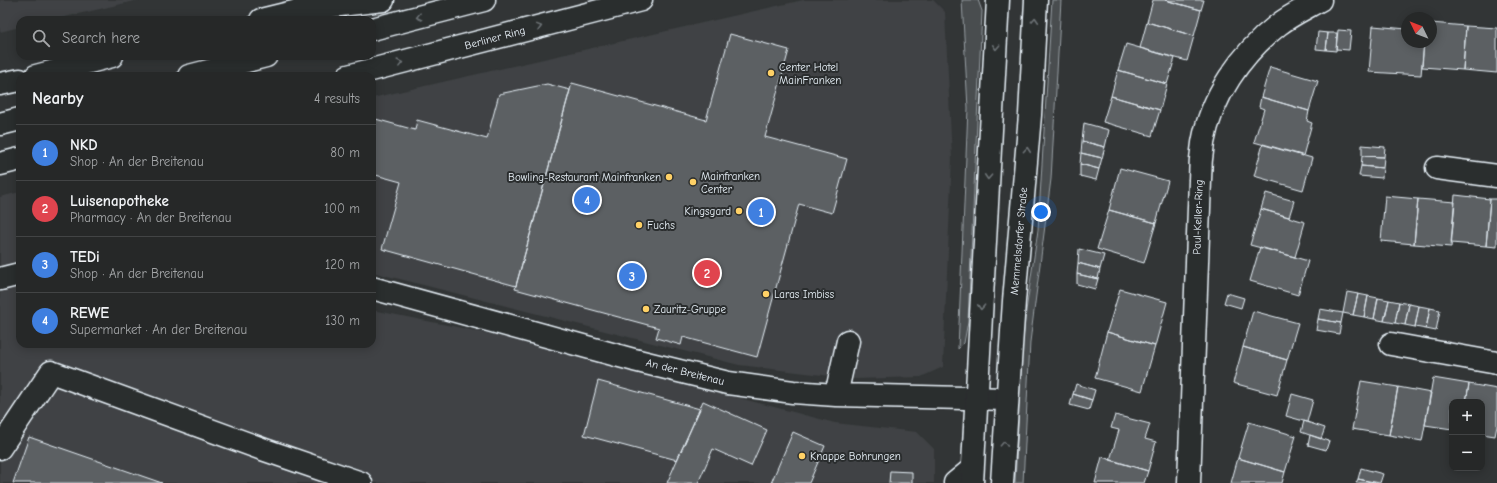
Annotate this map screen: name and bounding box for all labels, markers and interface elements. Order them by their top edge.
one-way arrow [416,12,423,20]
north arrow [1401,12,1437,48]
search box [16,16,376,60]
one-way arrow [1030,17,1039,23]
one-way arrow [535,23,542,32]
street label: Berliner Ring [463,24,527,52]
icon: search [30,27,52,49]
text: Search here [62,29,140,47]
one-way arrow [991,44,1000,50]
one-way arrow [396,59,403,68]
place label: Center Hotel MainFranken [779,61,841,87]
marker: Center Hotel MainFranken [766,68,776,78]
text: Nearby [32,89,83,108]
text: 4 results [314,91,360,106]
text: NKD [70,136,98,154]
text: 1 [42,145,48,160]
text: 80 m [330,145,360,160]
one-way arrow [1022,147,1031,153]
text: Shop · An der Breitenau [70,154,204,169]
place label: Mainfranken Center [701,170,760,196]
place label: Bowling-Restaurant Mainfranken [508,171,661,184]
marker: Bowling-Restaurant Mainfranken [664,172,674,182]
one-way arrow [984,174,993,180]
marker: Mainfranken Center [688,177,698,187]
street label: Paul-Keller-Ring [1190,179,1206,255]
pin: 4 [574,185,600,215]
street label: Memmelsdorfer Straße [1008,186,1030,295]
text: Luisenapotheke [70,192,169,210]
pin: 1 [748,197,774,227]
text: 2 [42,201,48,216]
text: 100 m [324,201,360,216]
your location [1031,202,1051,222]
place label: Kingsgard [685,205,731,218]
marker: Kingsgard [734,206,744,216]
text: Pharmacy · An der Breitenau [70,210,231,225]
place label: Fuchs [647,219,675,232]
marker: Fuchs [634,220,644,230]
text: TEDi [70,248,100,266]
text: 3 [42,257,48,272]
text: 120 m [325,257,360,272]
pin: 2 [694,258,720,288]
pin: 3 [619,261,645,291]
text: Shop · An der Breitenau [70,266,204,281]
place label: Laras Imbiss [774,288,834,301]
marker: Laras Imbiss [761,289,771,299]
place label: Zauritz-Gruppe [654,303,726,316]
text: REWE [70,304,109,322]
marker: Zauritz-Gruppe [641,304,651,314]
one-way arrow [977,304,986,310]
text: 4 [42,313,48,328]
text: 130 m [325,313,360,328]
text: Supermarket · An der Breitenau [70,322,247,337]
street label: An der Breitenau [645,356,725,388]
map controls [1449,399,1485,471]
button: + [1449,399,1485,435]
button: − [1449,435,1485,471]
one-way arrow [1000,441,1009,447]
place label: Knappe Bohrungen [810,450,901,463]
marker: Knappe Bohrungen [797,451,807,461]

